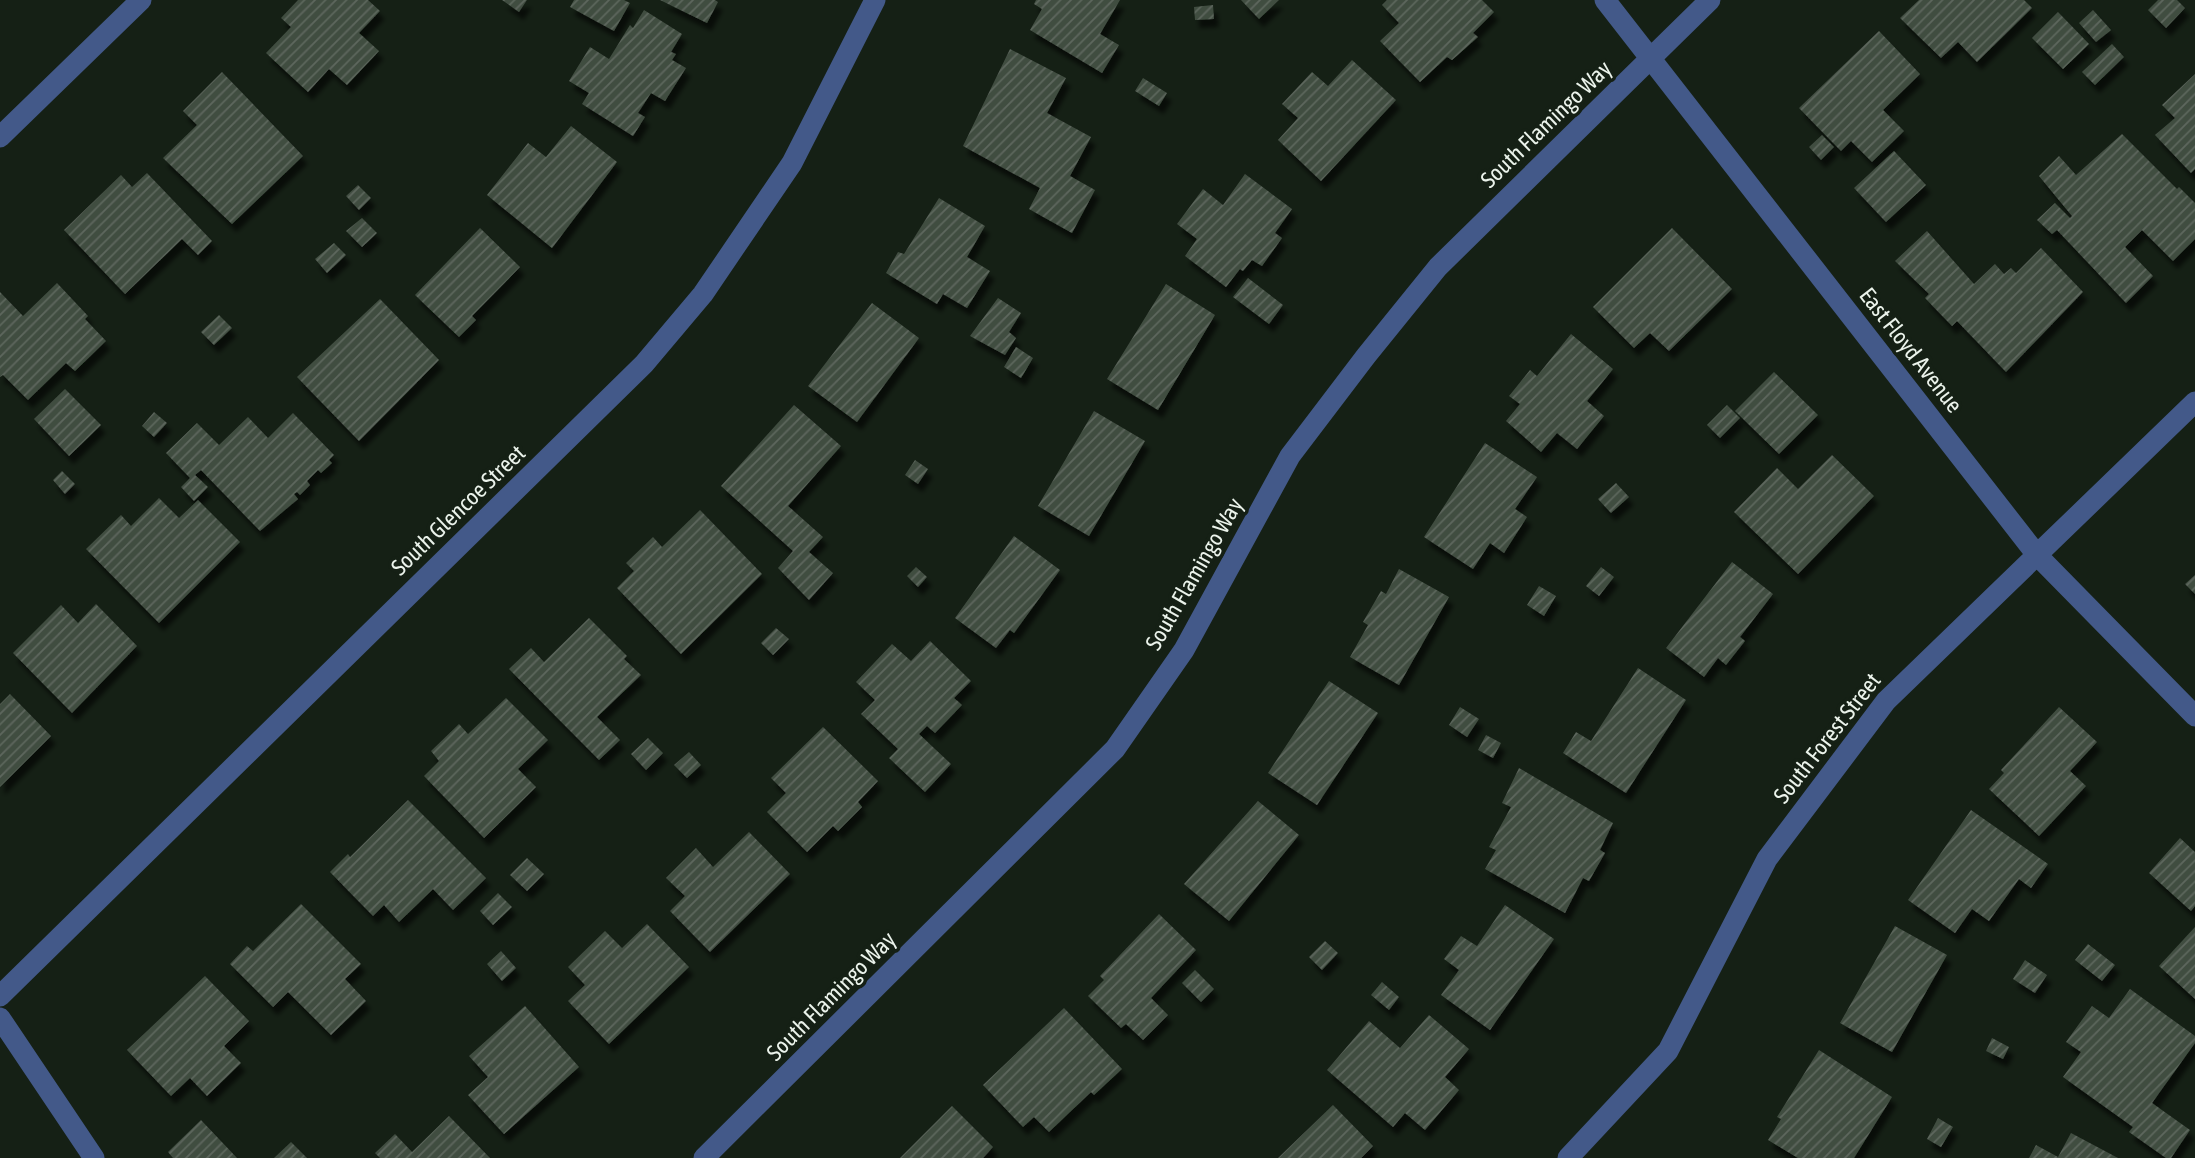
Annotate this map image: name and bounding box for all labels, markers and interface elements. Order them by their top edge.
street label: South Flamingo Way [1475,55,1617,193]
street label: East Floyd Avenue [1854,282,1968,418]
street label: South Glencoe Street [386,440,530,580]
street label: South Flamingo Way [1140,493,1248,655]
street label: South Forest Street [1768,668,1886,808]
street label: South Flamingo Way [761,926,901,1066]

